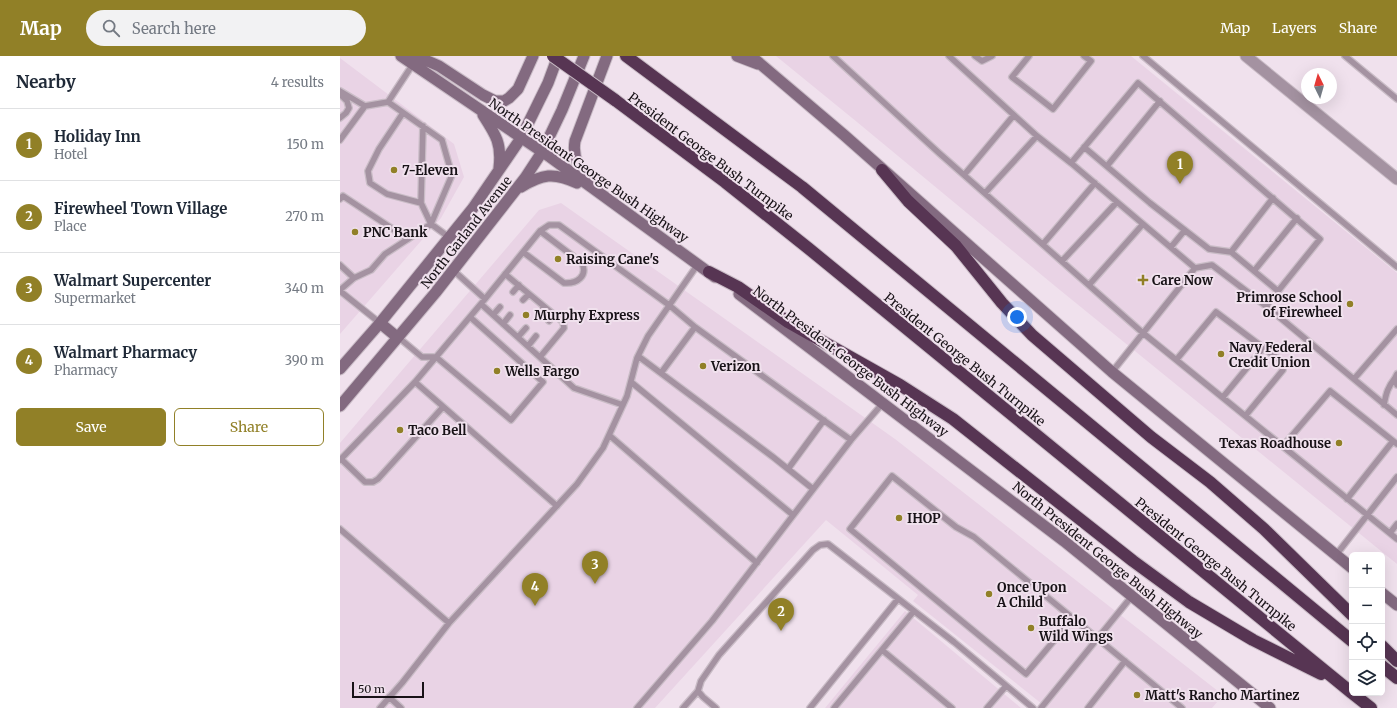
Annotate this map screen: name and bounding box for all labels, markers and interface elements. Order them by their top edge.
search box [86,10,366,46]
text: Map [20,16,62,40]
icon: search [100,17,122,39]
text: Search here [132,19,216,38]
text: Map [1220,19,1250,37]
text: Layers [1272,19,1317,37]
text: Share [1339,19,1377,37]
north arrow [1301,68,1337,104]
text: Nearby [16,71,76,93]
text: 4 results [271,74,324,91]
street label: President George Bush Turnpike [625,89,797,224]
street label: North President George Bush Highway [485,95,692,247]
text: Holiday Inn [54,127,141,146]
text: 1 [26,136,32,153]
text: 150 m [287,136,324,153]
text: Hotel [54,146,87,163]
pin: 1 [1167,151,1193,184]
place label: 7-Eleven [402,162,458,179]
marker: 7-Eleven [389,165,399,175]
street label: North Garland Avenue [417,173,516,292]
text: Firewheel Town Village [54,199,227,218]
text: 2 [25,208,33,225]
text: 270 m [285,208,324,225]
text: Place [54,218,87,235]
place label: PNC Bank [363,224,428,241]
marker: PNC Bank [350,227,360,237]
place label: Raising Cane's [566,251,659,268]
marker: Raising Cane's [553,254,563,264]
text: Walmart Supercenter [54,271,211,290]
place label: Care Now [1152,272,1214,289]
marker: Care Now [1137,274,1149,286]
text: 3 [25,280,33,297]
text: 340 m [285,280,324,297]
street label: North President George Bush Highway [750,282,952,441]
street label: President George Bush Turnpike [881,289,1049,430]
place label: Primrose School of Firewheel [1236,289,1342,321]
text: Supermarket [54,290,136,307]
marker: Primrose School of Firewheel [1345,299,1355,309]
place label: Murphy Express [534,307,640,324]
your location [1007,307,1027,327]
marker: Murphy Express [521,310,531,320]
place label: Navy Federal Credit Union [1229,339,1312,371]
text: Walmart Pharmacy [54,343,197,362]
marker: Navy Federal Credit Union [1216,349,1226,359]
text: 4 [25,352,33,369]
text: 390 m [285,352,324,369]
place label: Verizon [710,358,761,375]
marker: Verizon [698,361,708,371]
text: Pharmacy [54,362,118,379]
place label: Wells Fargo [504,363,579,380]
marker: Wells Fargo [492,366,502,376]
button: Save [16,408,166,446]
button: Share [174,408,324,446]
place label: Taco Bell [408,422,467,439]
marker: Taco Bell [395,425,405,435]
place label: Texas Roadhouse [1219,435,1331,452]
marker: Texas Roadhouse [1334,438,1344,448]
street label: North President George Bush Highway [1009,478,1207,643]
street label: President George Bush Turnpike [1132,494,1300,635]
place label: IHOP [907,510,941,527]
marker: IHOP [894,513,904,523]
pin: 3 [582,551,608,584]
map controls [1349,552,1385,696]
button: + [1349,552,1385,588]
pin: 4 [522,573,548,606]
place label: Once Upon A Child [996,579,1067,611]
button: − [1349,588,1385,624]
marker: Once Upon A Child [984,589,994,599]
pin: 2 [768,598,794,631]
place label: Buffalo Wild Wings [1038,613,1113,645]
marker: Buffalo Wild Wings [1026,623,1036,633]
button: locate [1349,624,1385,660]
button: layers [1349,660,1385,696]
scale bar [352,680,424,699]
text: 50 m [358,682,385,696]
place label: Matt's Rancho Martinez [1145,687,1299,704]
marker: Matt's Rancho Martinez [1132,690,1142,700]

